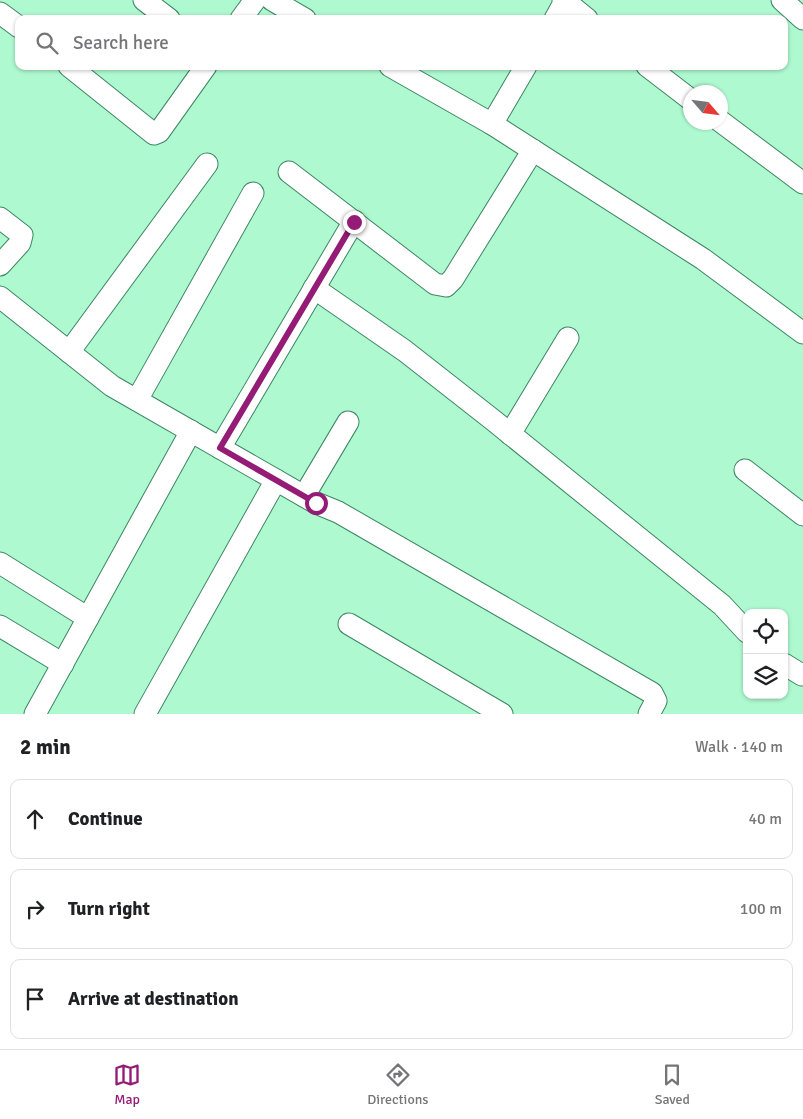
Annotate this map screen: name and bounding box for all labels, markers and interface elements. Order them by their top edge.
search box [15,15,788,70]
icon: search [33,29,61,57]
text: Search here [73,31,169,55]
north arrow [683,85,728,130]
route end [343,211,366,234]
route start [305,492,328,515]
map controls [743,609,788,699]
button: locate [743,609,788,654]
button: layers [743,654,788,699]
text: 2 min [20,734,71,760]
text: Walk · 140 m [695,737,783,757]
icon: ahead [21,805,49,833]
text: Continue [68,807,143,831]
text: 40 m [748,809,782,829]
icon: right [21,895,49,923]
text: Turn right [68,897,150,921]
text: 100 m [740,899,782,919]
icon: arrive [21,985,49,1013]
text: Arrive at destination [68,987,239,1011]
tab: Map [113,1061,141,1108]
tab: Directions [367,1061,428,1108]
tab: Saved [655,1061,690,1108]

